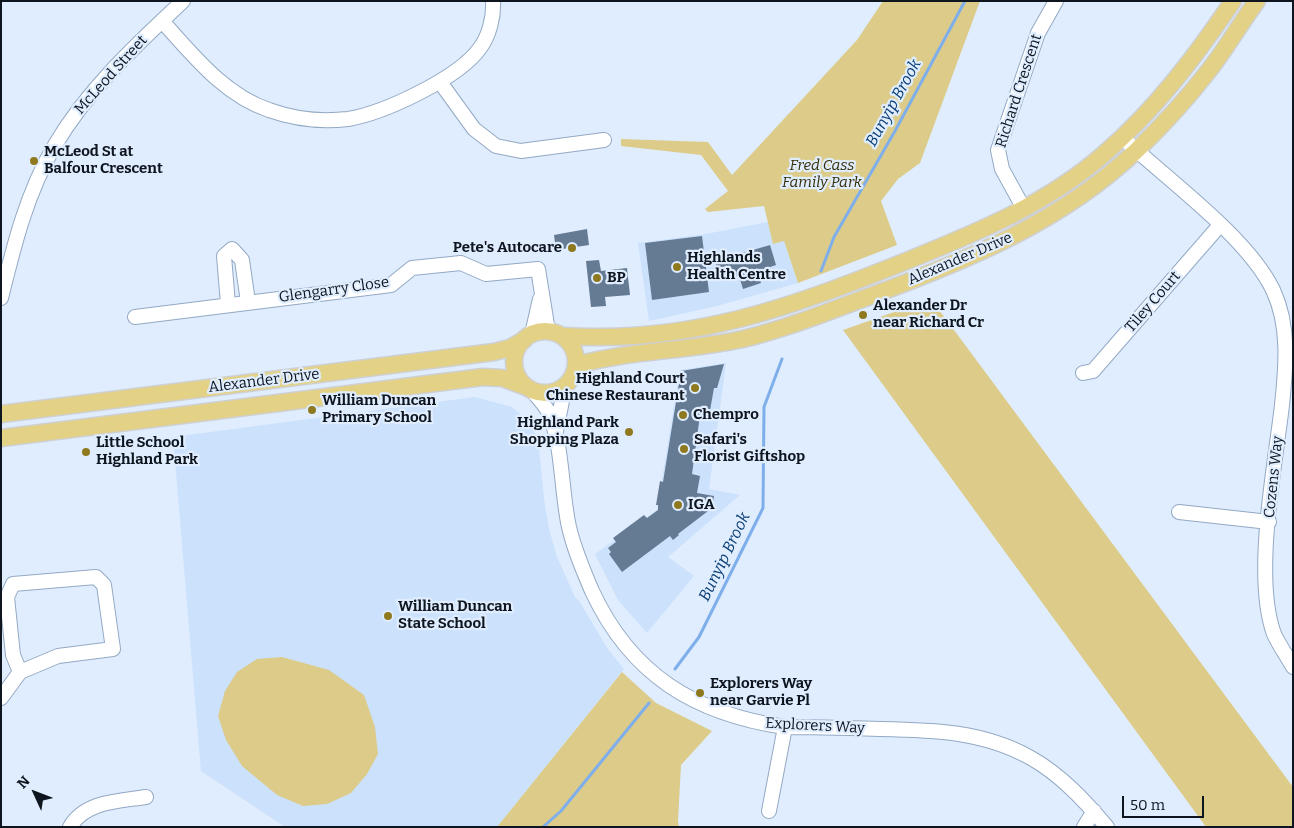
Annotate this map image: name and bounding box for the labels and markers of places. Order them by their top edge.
place label: McLeod St at Balfour Crescent [44,143,163,178]
marker: McLeod St at Balfour Crescent [28,155,40,167]
place label: Pete's Autocare [453,239,562,257]
marker: Pete's Autocare [566,242,578,254]
place label: Highlands Health Centre [687,249,786,284]
marker: Highlands Health Centre [671,261,683,273]
place label: BP [607,269,626,287]
marker: BP [591,272,603,284]
place label: Alexander Dr near Richard Cr [873,297,984,332]
marker: Alexander Dr near Richard Cr [857,309,869,321]
place label: Highland Court Chinese Restaurant [546,370,685,405]
marker: Highland Court Chinese Restaurant [689,382,701,394]
place label: William Duncan Primary School [322,392,436,427]
marker: William Duncan Primary School [306,404,318,416]
place label: Chempro [693,406,759,424]
marker: Chempro [677,409,689,421]
place label: Highland Park Shopping Plaza [510,414,619,449]
marker: Highland Park Shopping Plaza [623,426,635,438]
place label: Safari's Florist Giftshop [694,431,805,466]
place label: Little School Highland Park [96,434,198,469]
marker: Safari's Florist Giftshop [678,443,690,455]
marker: Little School Highland Park [80,446,92,458]
place label: IGA [688,496,715,514]
marker: IGA [672,499,684,511]
place label: William Duncan State School [398,598,512,633]
marker: William Duncan State School [382,610,394,622]
place label: Explorers Way near Garvie Pl [710,675,812,710]
marker: Explorers Way near Garvie Pl [694,687,706,699]

